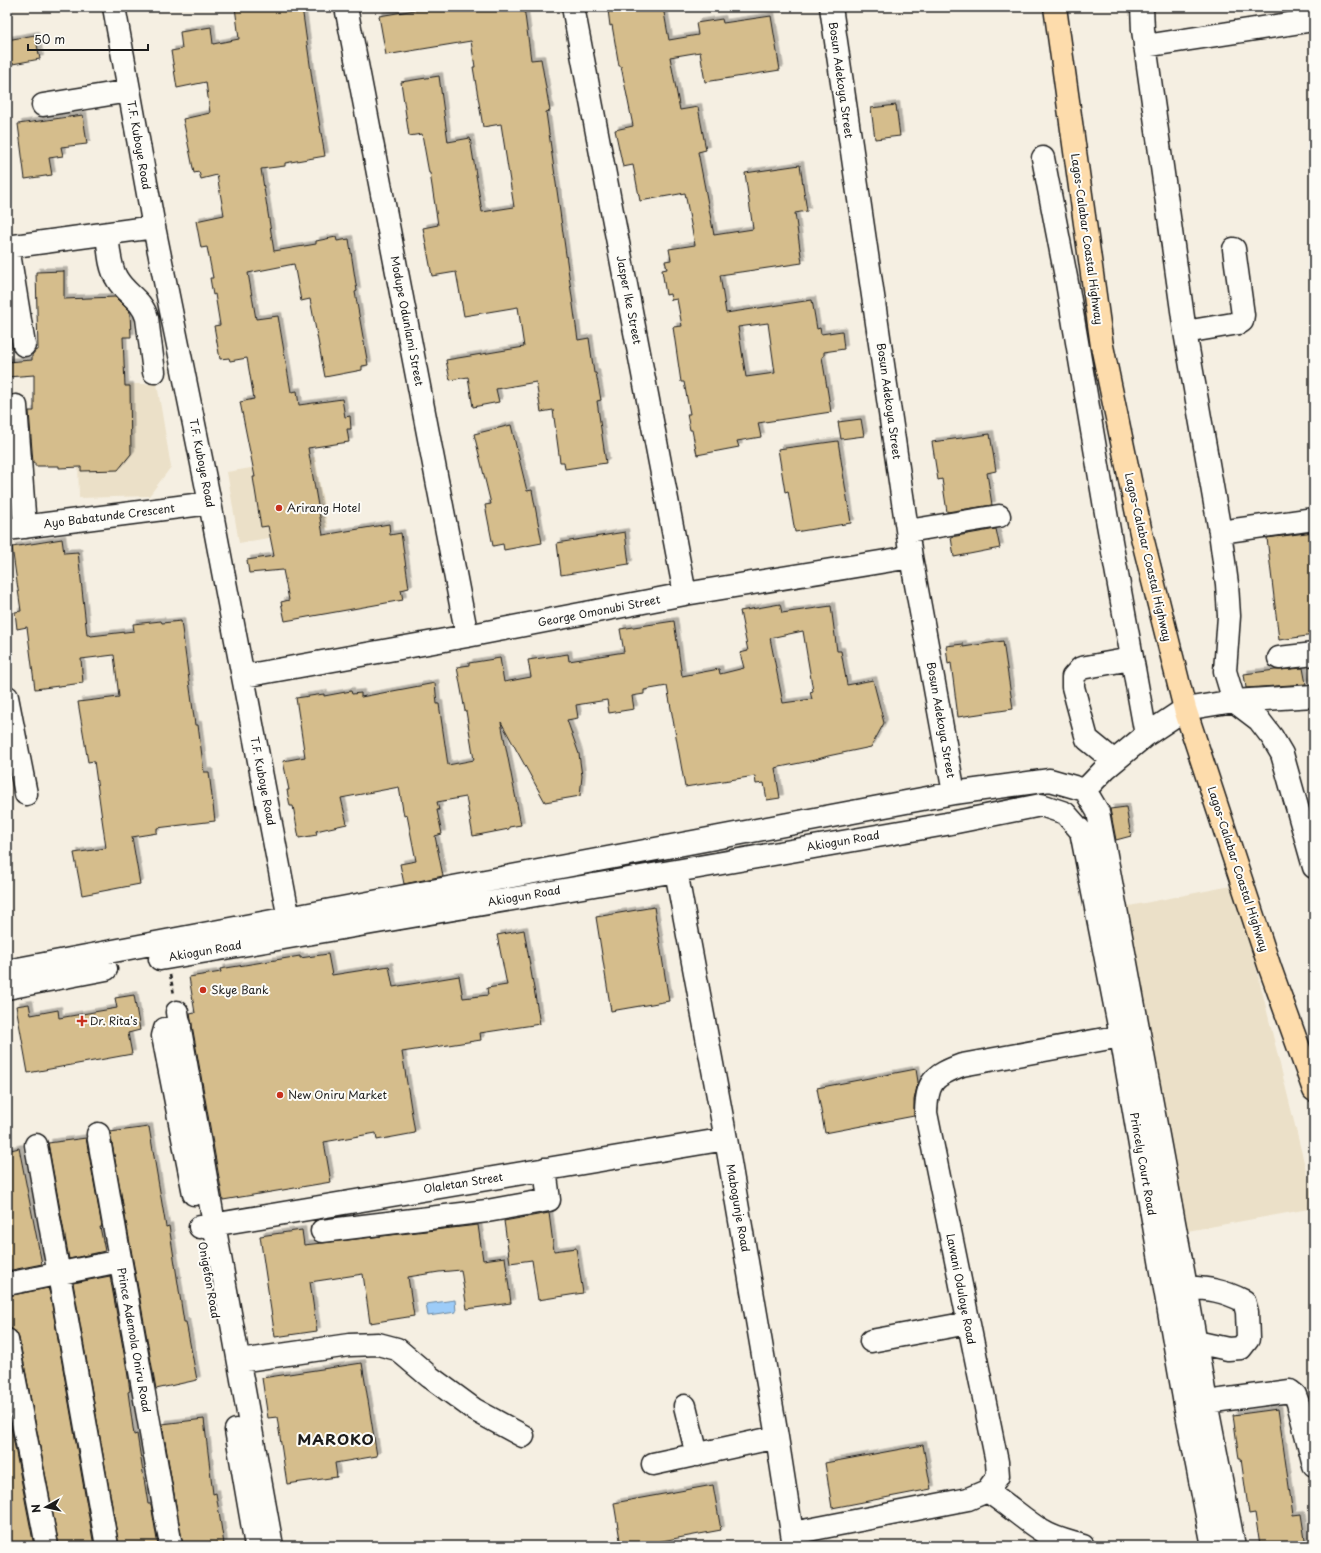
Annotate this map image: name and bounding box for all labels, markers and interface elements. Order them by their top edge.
street label: Bosun Adekoya Street [825,21,858,140]
scale bar [28,26,148,52]
text: 50 m [34,30,65,48]
street label: T.F. Kuboye Road [123,99,156,191]
street label: Lagos-Calabar Coastal Highway [1067,152,1108,326]
street label: Modupe Odunlami Street [387,254,429,388]
street label: Jasper Ike Street [613,254,647,346]
street label: Bosun Adekoya Street [873,342,906,461]
street label: T.F. Kuboye Road [186,417,219,509]
street label: Lagos-Calabar Coastal Highway [1121,471,1176,643]
street label: Ayo Babatunde Crescent [42,499,176,532]
place label: Arirang Hotel [287,499,360,516]
marker: Arirang Hotel [274,503,284,513]
street label: George Omonubi Street [536,590,662,631]
street label: Bosun Adekoya Street [923,661,960,780]
street label: T.F. Kuboye Road [247,735,280,827]
street label: Lagos-Calabar Coastal Highway [1204,784,1273,954]
street label: Akiogun Road [805,826,881,855]
street label: Akiogun Road [486,881,562,910]
street label: Akiogun Road [167,936,243,965]
place label: Skye Bank [211,981,269,998]
marker: Skye Bank [198,985,208,995]
place label: Dr. Rita's [90,1012,138,1029]
marker: Dr. Rita's [77,1016,87,1026]
place label: New Oniru Market [288,1086,387,1103]
marker: New Oniru Market [275,1090,285,1100]
street label: Princely Court Road [1126,1111,1161,1217]
street label: Mabogunje Road [722,1162,755,1253]
street label: Olaletan Street [422,1168,504,1197]
street label: Lawani Oduloye Road [942,1232,981,1346]
street label: Onigefon Road [194,1240,225,1320]
street label: Prince Ademola Oniru Road [113,1266,156,1414]
district label: MAROKO [297,1427,375,1450]
north arrow [26,1487,66,1527]
text: N [27,1503,45,1514]

